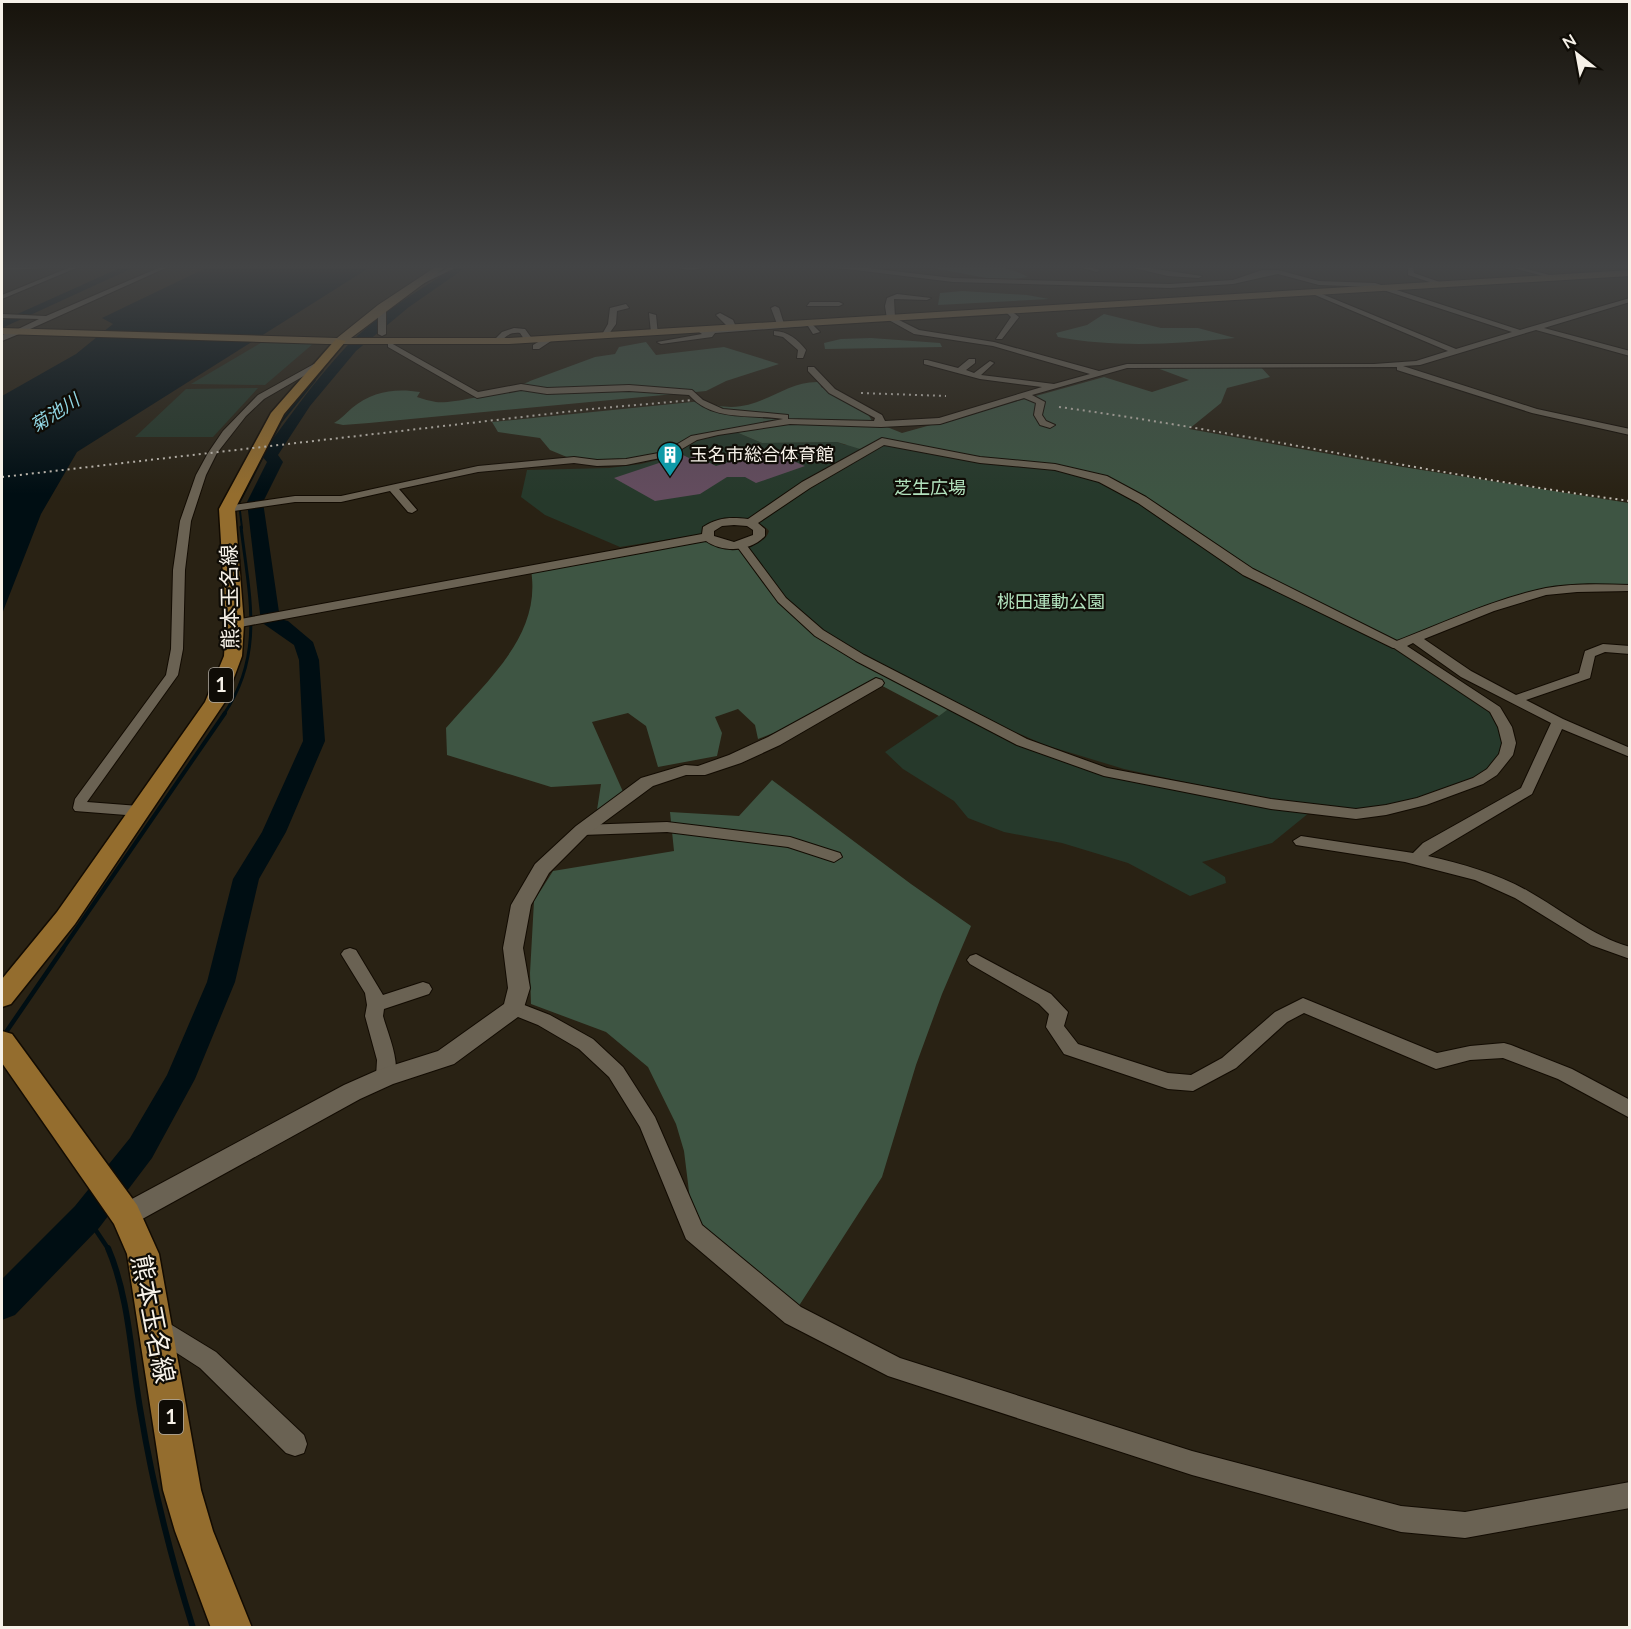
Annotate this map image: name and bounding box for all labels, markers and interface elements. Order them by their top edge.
north arrow [1547,24,1607,84]
text: N [1559,29,1579,52]
water label: 菊池川 [26,387,85,436]
building icon: 玉名市総合体育館 [655,440,685,478]
place label: 玉名市総合体育館 [690,443,834,465]
park label: 芝生広場 [894,476,966,498]
street label: 熊本玉名線 [215,544,242,650]
park label: 桃田運動公園 [997,590,1105,612]
road number: 1 [209,668,233,702]
street label: 熊本玉名線 [126,1252,182,1386]
road number: 1 [159,1400,183,1434]

